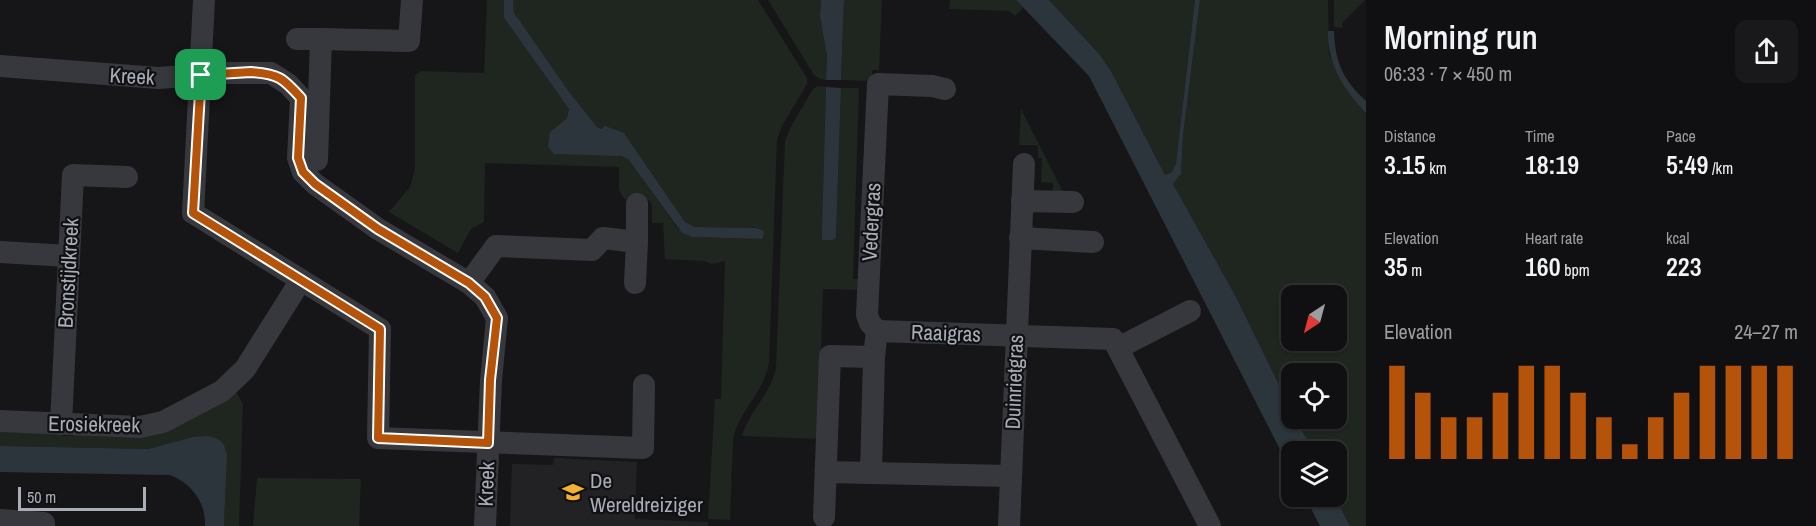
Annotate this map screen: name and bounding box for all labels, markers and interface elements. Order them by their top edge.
text: Morning run [1384,15,1538,59]
button: share [1735,20,1798,83]
pin [175,49,226,100]
icon: arrive [184,58,217,91]
street label: Kreek [109,60,156,92]
text: 06:33 · 7 × 450 m [1384,60,1512,87]
text: Distance [1384,125,1436,147]
text: Time [1525,125,1555,147]
text: Pace [1666,125,1696,147]
text: 3.15 [1384,147,1426,182]
text: 18:19 [1525,147,1579,182]
text: 5:49 [1666,147,1708,182]
text: km [1426,157,1447,179]
text: /km [1708,157,1733,179]
street label: Vedergras [854,182,888,262]
street label: Bronstijdkreek [51,217,85,329]
text: Elevation [1384,227,1439,249]
text: Heart rate [1525,227,1583,249]
text: kcal [1666,227,1689,249]
text: 35 [1384,249,1408,284]
text: 160 [1525,249,1561,284]
text: 223 [1666,249,1702,284]
text: m [1408,259,1422,281]
text: bpm [1561,259,1590,281]
north arrow [1281,285,1347,351]
map controls [1281,285,1347,507]
street label: Raaigras [911,317,981,349]
text: Elevation [1384,318,1452,345]
text: 24–27 m [1734,318,1798,345]
street label: Duinrietgras [998,334,1030,430]
button: locate [1281,363,1347,429]
street label: Erosiekreek [48,409,141,439]
button: layers [1281,441,1347,507]
street label: Kreek [471,461,501,507]
place label: De Wereldreiziger [590,466,703,519]
school or university icon: De Wereldreiziger [561,480,585,504]
scale bar [18,484,146,512]
text: 50 m [27,486,56,508]

